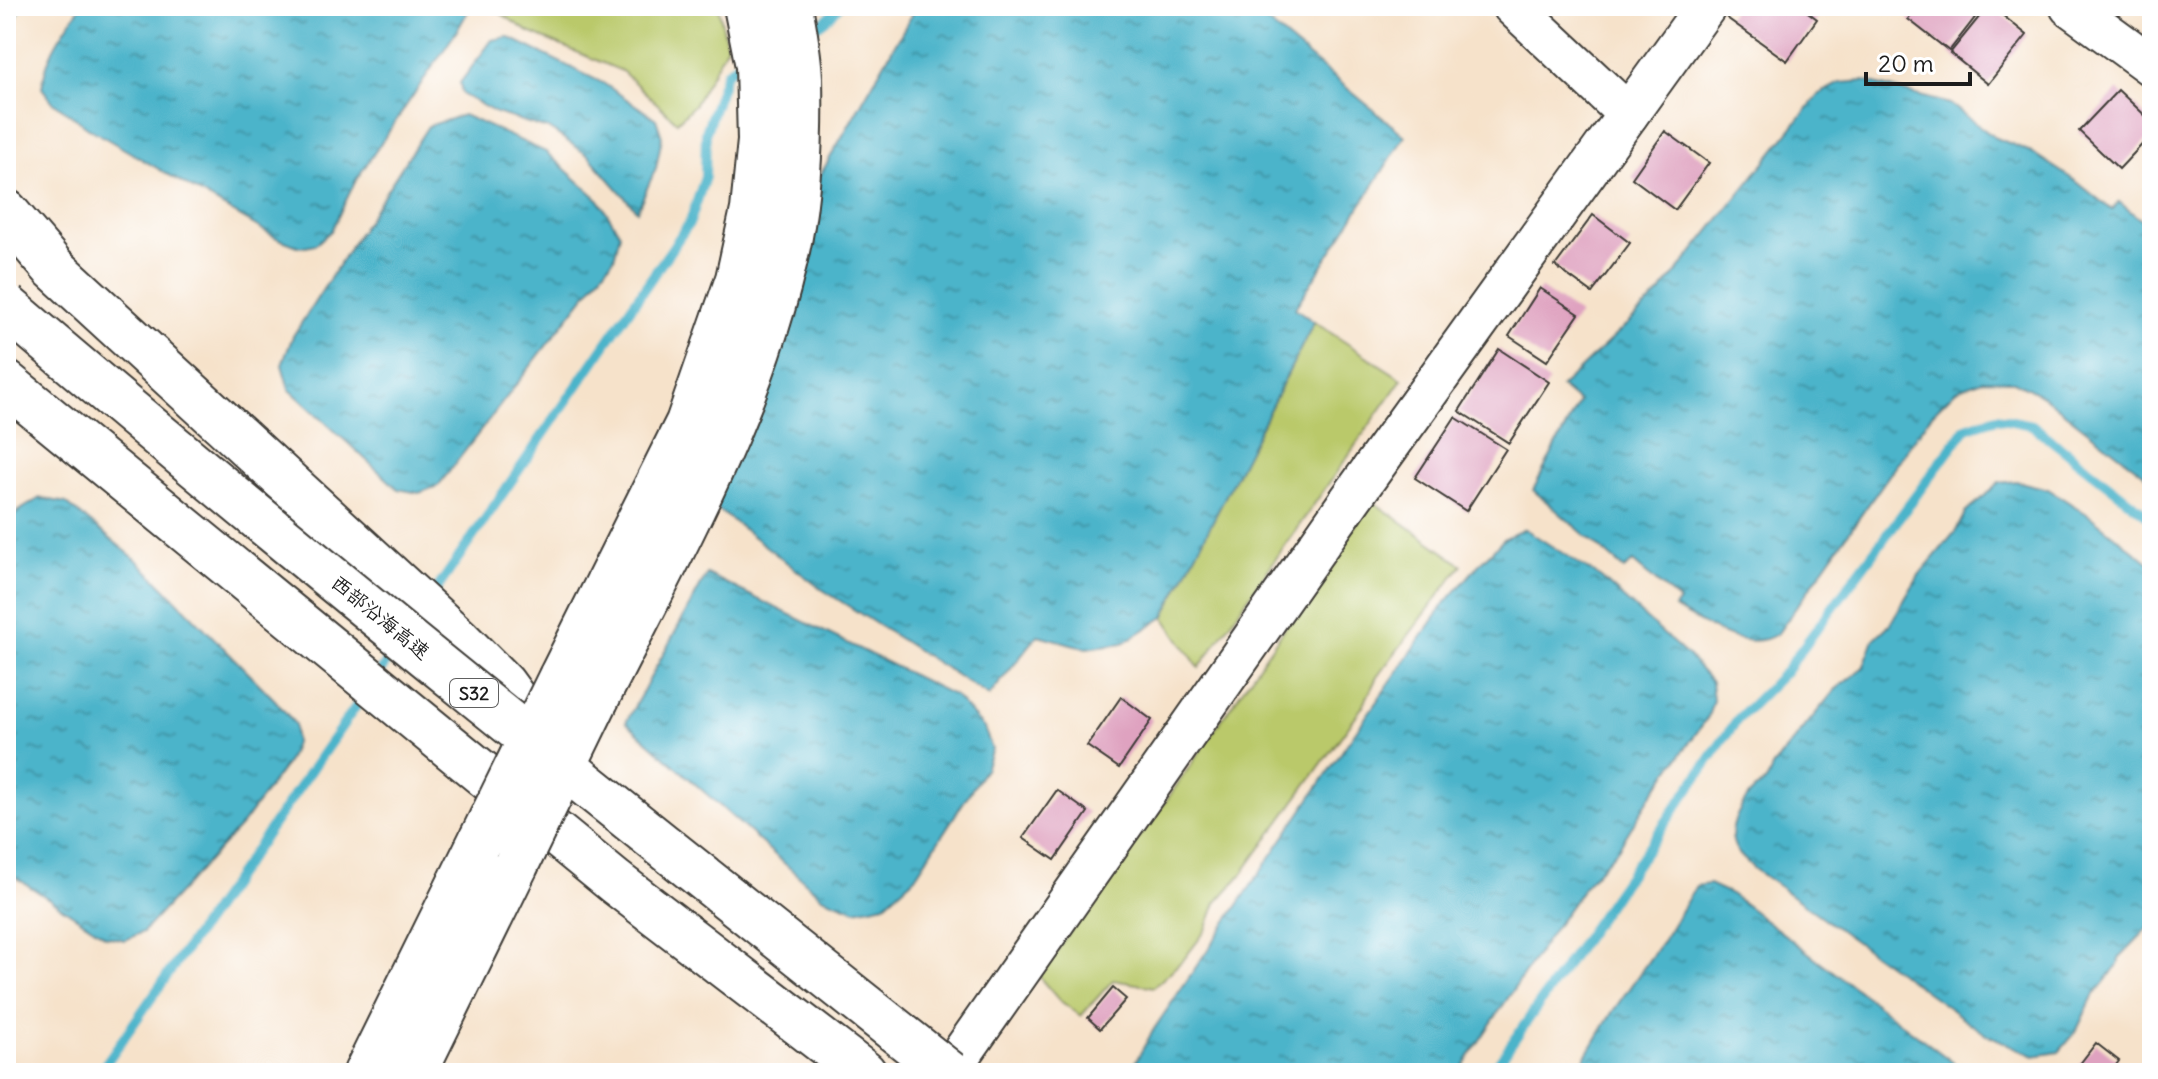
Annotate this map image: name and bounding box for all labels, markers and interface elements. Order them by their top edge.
scale bar [1866,36,1970,86]
text: 20 m [1878,48,1934,78]
street label: 西部沿海高速 [327,570,435,664]
road number: S32 [450,679,498,707]

